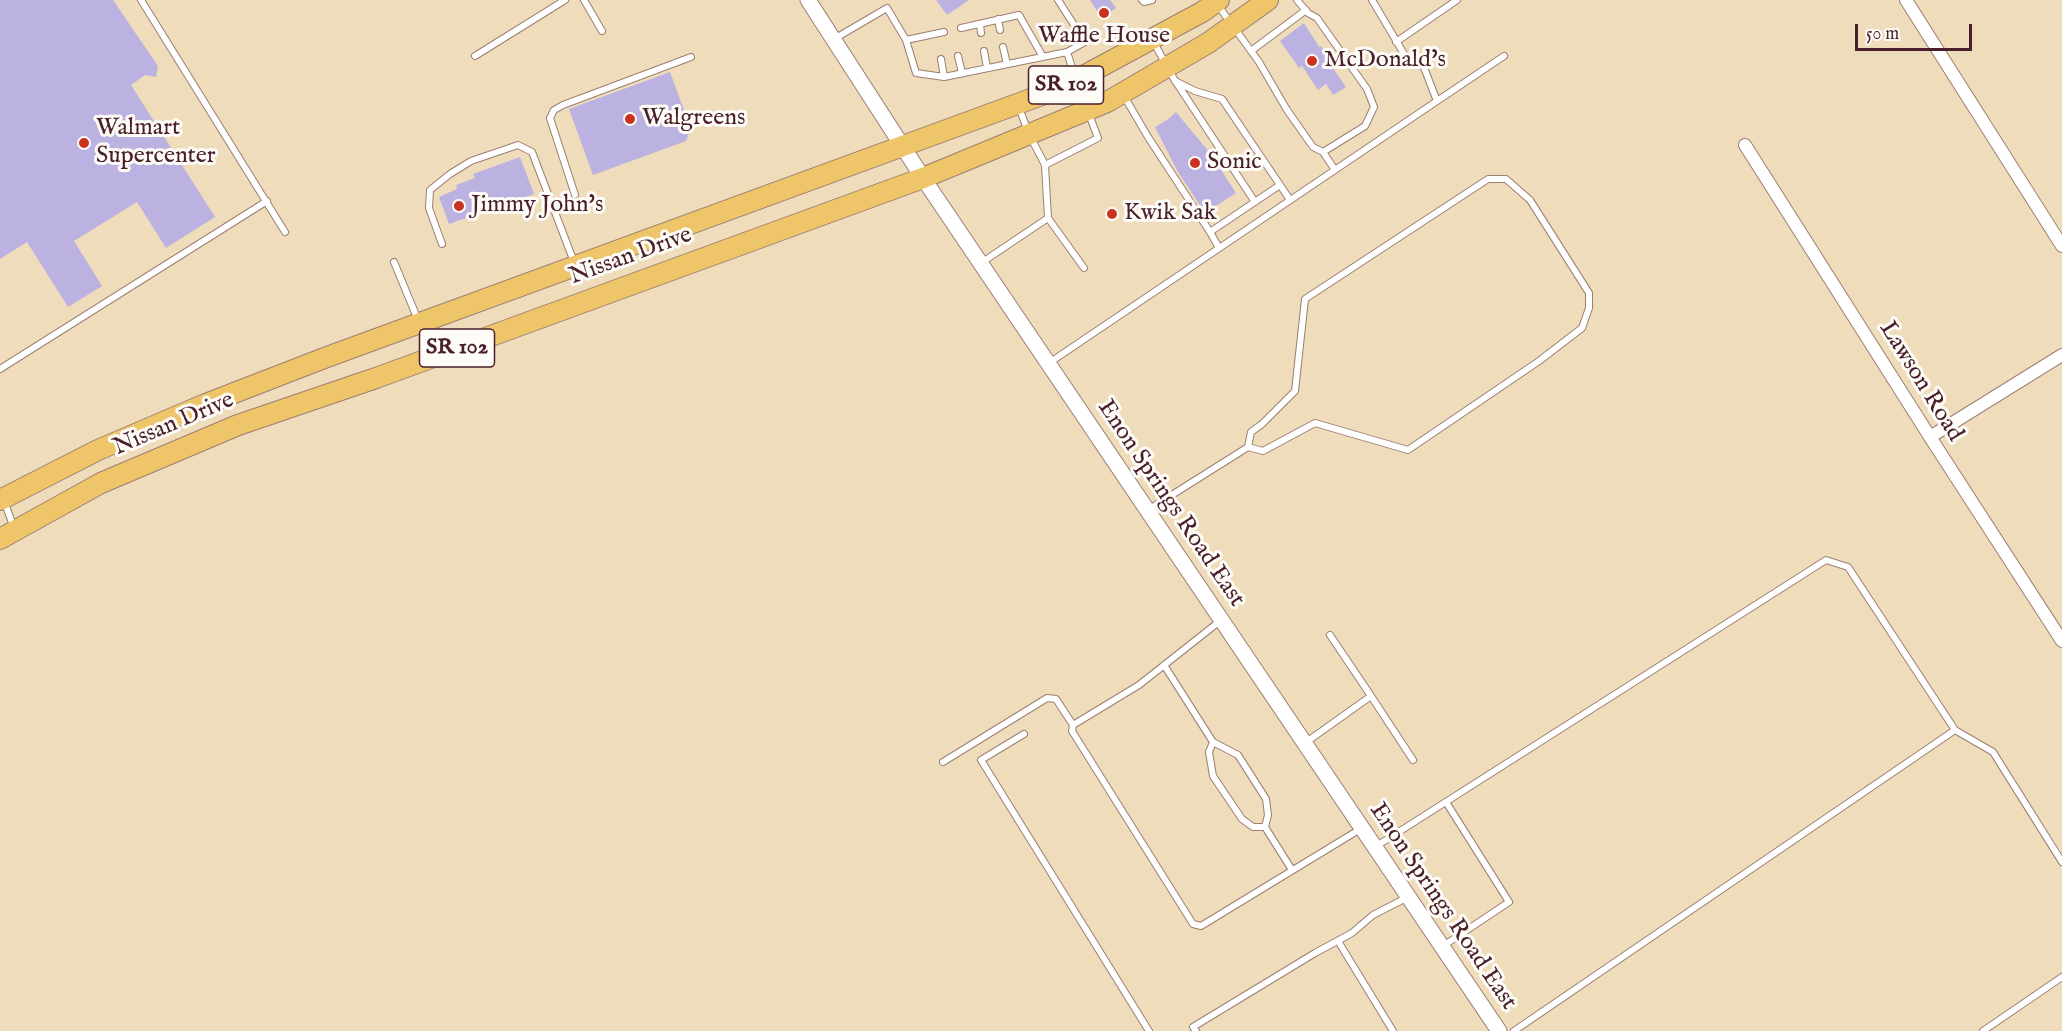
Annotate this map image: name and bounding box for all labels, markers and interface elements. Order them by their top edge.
marker: Waffle House [1097,6,1111,20]
scale bar [1858,12,1975,50]
place label: Waffle House [1038,23,1170,51]
text: 50 m [1866,23,1899,46]
place label: McDonald's [1324,47,1446,75]
marker: McDonald's [1305,54,1319,68]
road number: SR 102 [1028,66,1104,104]
place label: Walgreens [642,105,745,133]
marker: Walgreens [623,112,637,126]
place label: Walmart Supercenter [96,115,216,171]
marker: Walmart Supercenter [77,136,91,150]
place label: Sonic [1207,149,1262,177]
marker: Sonic [1188,156,1202,170]
place label: Jimmy John's [471,192,603,220]
marker: Jimmy John's [452,199,466,213]
place label: Kwik Sak [1124,200,1217,228]
marker: Kwik Sak [1105,207,1119,221]
street label: Nissan Drive [566,222,696,292]
street label: Lawson Road [1872,317,1968,447]
road number: SR 102 [420,329,494,367]
street label: Nissan Drive [109,387,239,463]
street label: Enon Springs Road East [1090,395,1250,613]
street label: Enon Springs Road East [1362,798,1522,1016]

